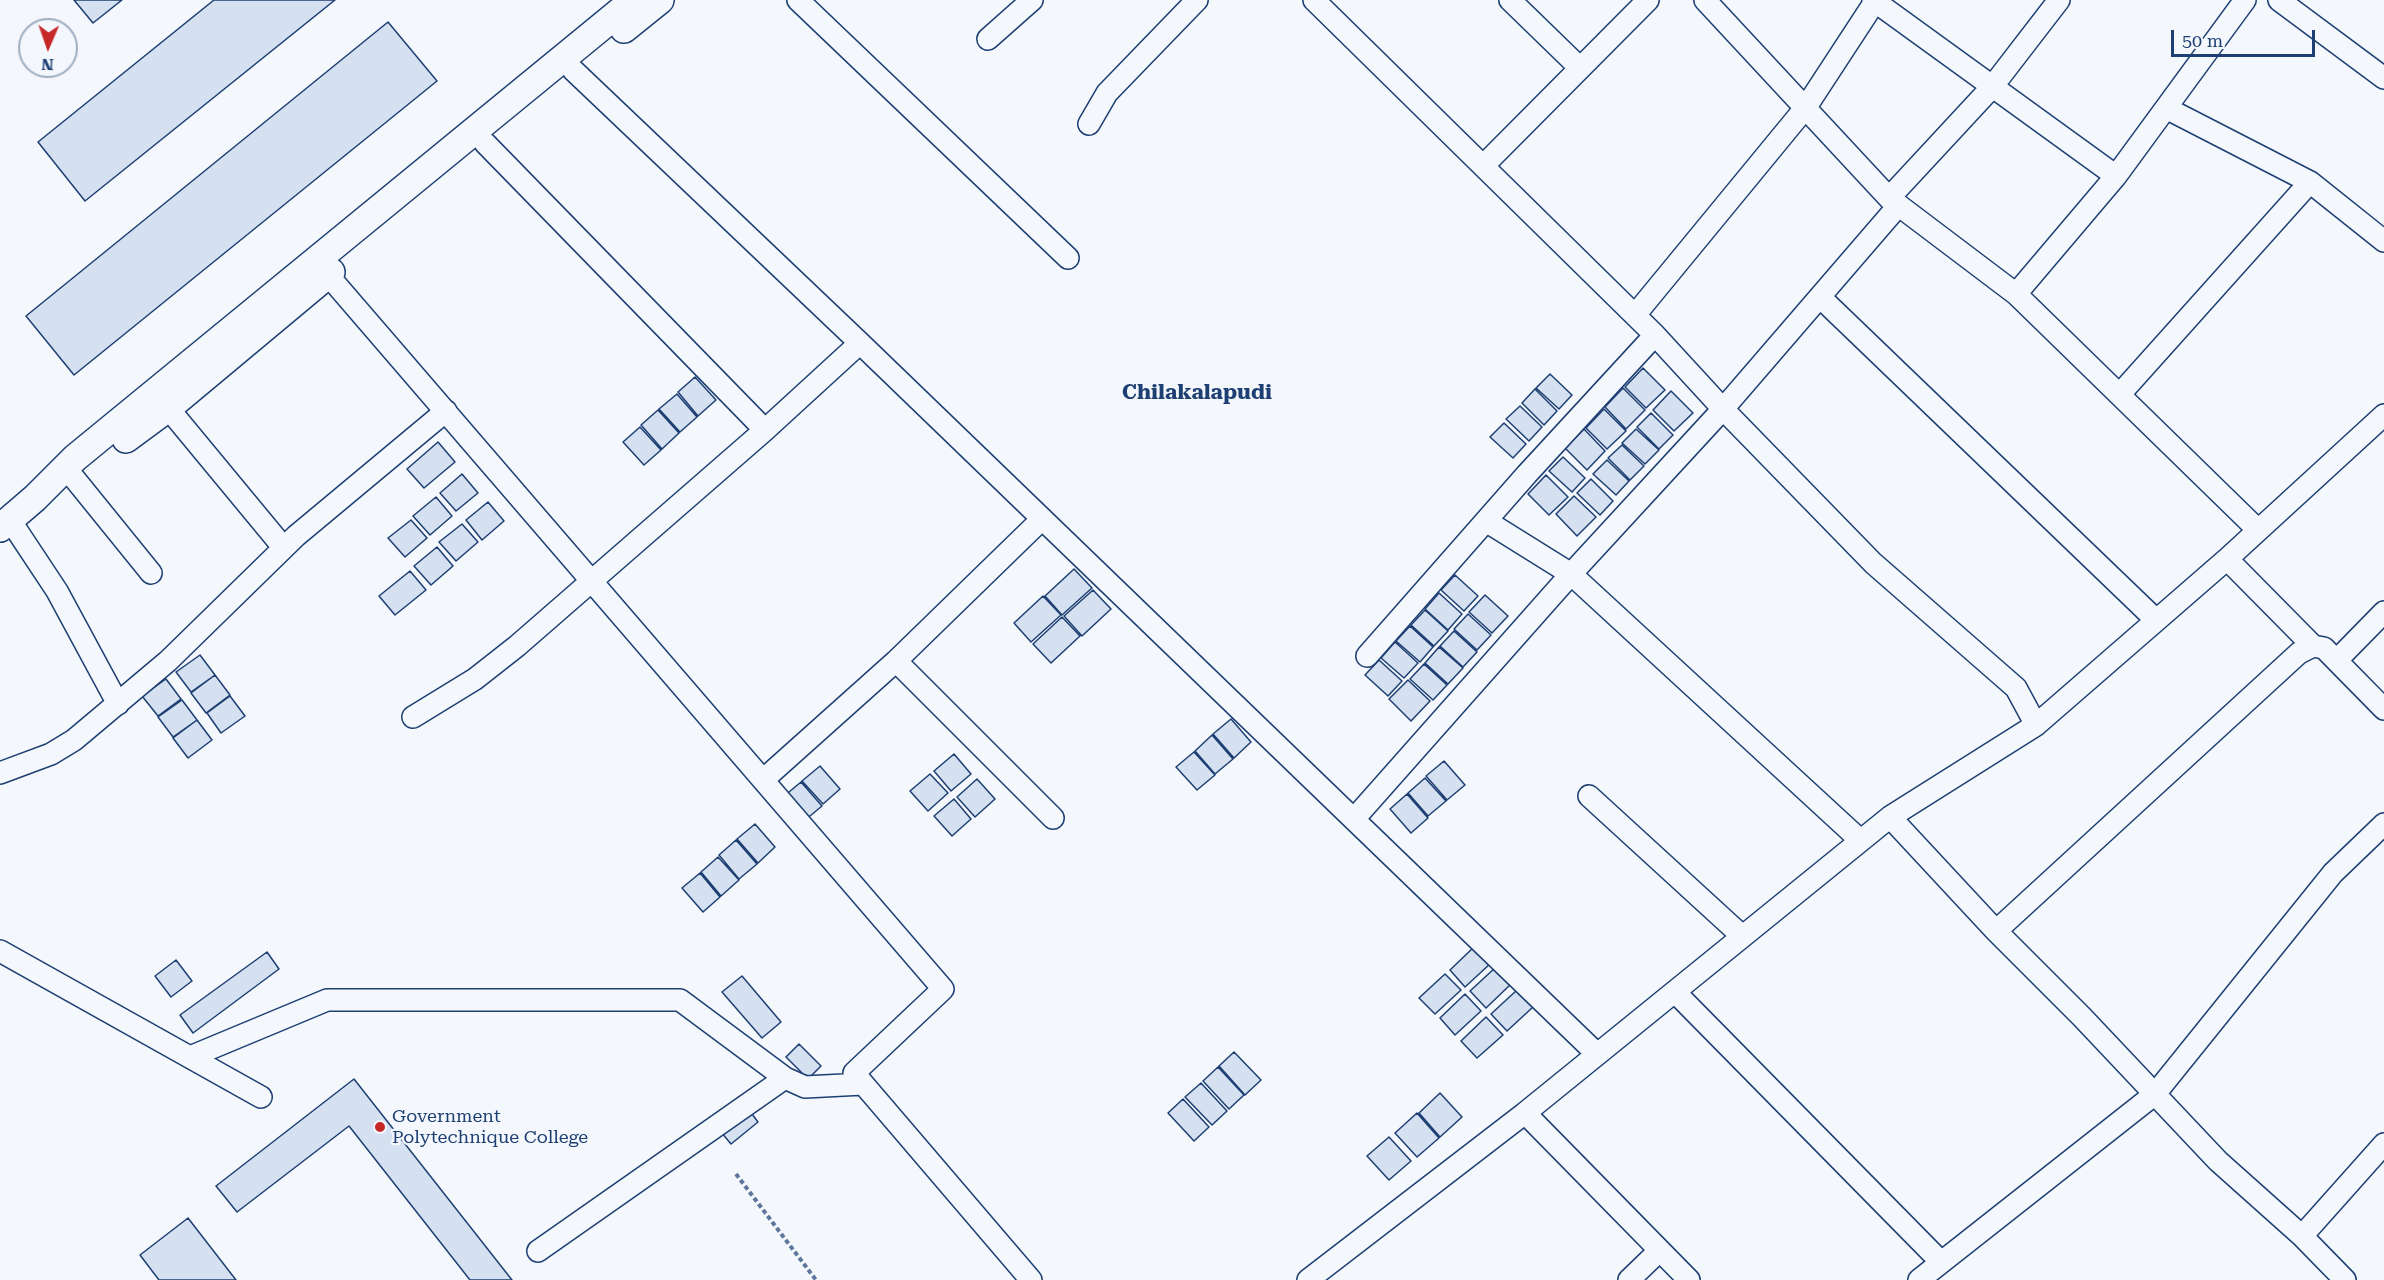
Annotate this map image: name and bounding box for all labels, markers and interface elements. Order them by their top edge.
north arrow [18,18,78,78]
scale bar [2174,18,2318,56]
text: 50 m [2182,30,2223,51]
text: N [41,55,54,74]
district label: Chilakalapudi [1122,380,1272,406]
place label: Government Polytechnique College [392,1106,588,1148]
marker: Government Polytechnique College [373,1120,387,1134]

